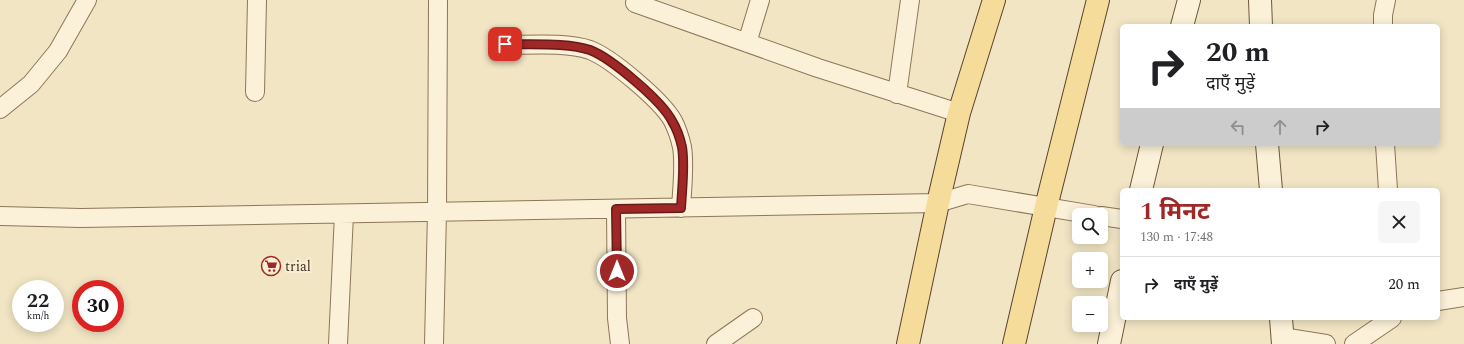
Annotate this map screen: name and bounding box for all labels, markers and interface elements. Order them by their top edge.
pin [488,27,522,61]
text: 20 m [1206,31,1270,74]
icon: arrive [494,33,516,55]
icon: right [1140,40,1192,92]
text: दाएँ मुड़ें [1206,70,1255,97]
icon: left [1227,116,1249,138]
icon: ahead [1269,116,1291,138]
icon: right [1311,116,1333,138]
text: 1 मिनट [1140,194,1210,230]
button: close [1378,201,1420,243]
map controls [1072,208,1108,332]
button: search [1072,208,1108,244]
text: 130 m · 17:48 [1140,227,1213,247]
position arrow [596,250,638,292]
button: + [1072,252,1108,288]
supermarket icon: trial [260,255,282,277]
place label: trial [285,256,311,277]
text: दाएँ मुड़ें [1174,273,1218,296]
text: 20 m [1388,273,1420,296]
icon: right [1140,274,1162,296]
speed limit sign: 30 [72,280,124,332]
text: 22 [27,286,49,316]
button: − [1072,296,1108,332]
text: km/h [27,308,49,324]

